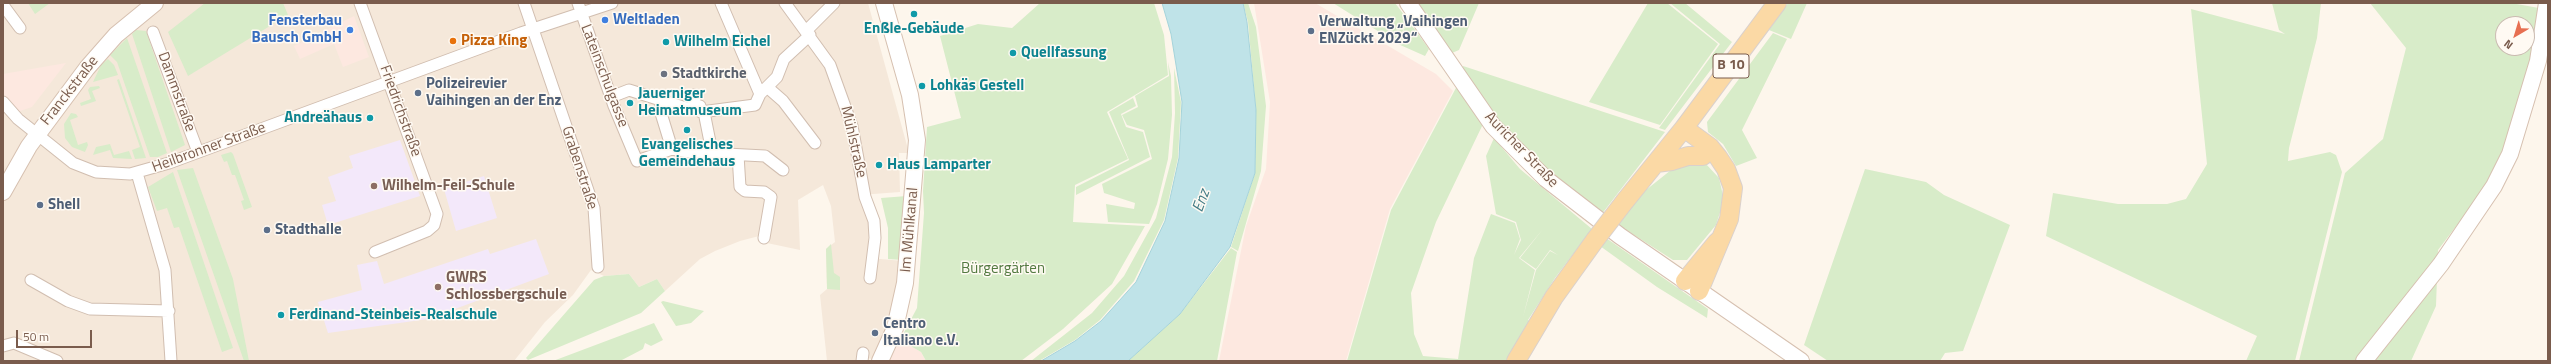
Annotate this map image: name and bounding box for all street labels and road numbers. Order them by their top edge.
street label: Lateinschulgasse [576,22,632,130]
street label: Dammstraße [153,50,199,134]
street label: Franckstraße [37,53,103,129]
road number: B 10 [1713,54,1749,78]
street label: Friedrichstraße [375,63,425,159]
street label: Mühlstraße [836,104,870,180]
street label: Auricher Straße [1480,108,1562,192]
street label: Heilbronner Straße [150,119,268,177]
street label: Grabenstraße [557,124,601,212]
street label: Im Mühlkanal [897,187,923,273]

